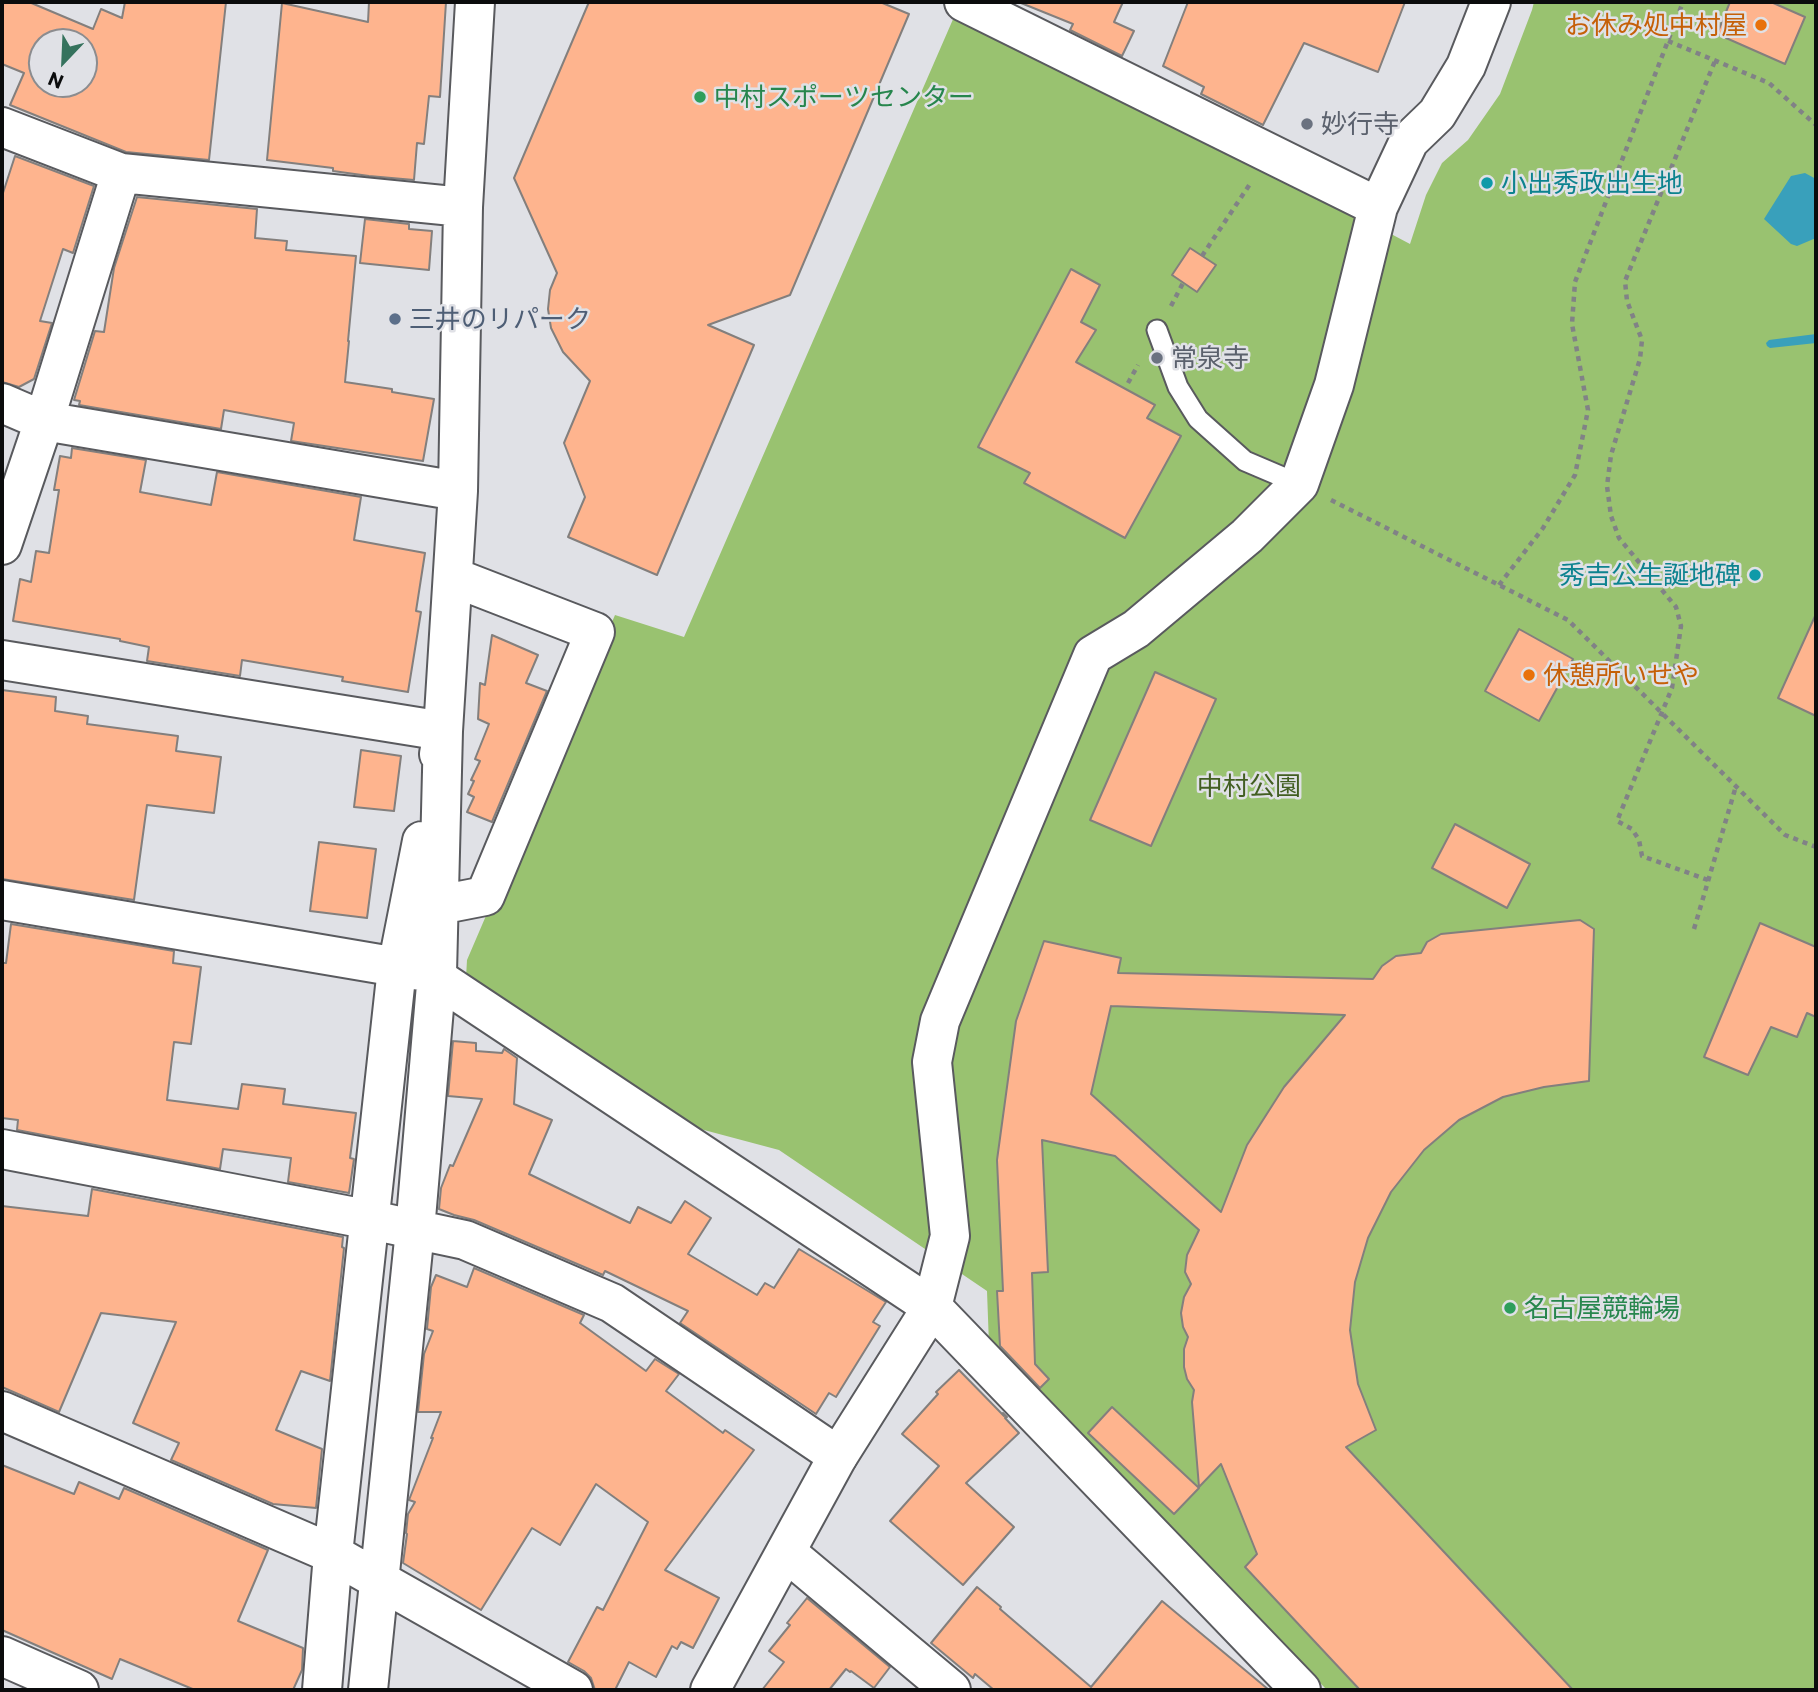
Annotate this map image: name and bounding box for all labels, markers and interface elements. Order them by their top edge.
place label: お休み処中村屋 [1565,9,1747,41]
marker: お休み処中村屋 [1753,17,1769,33]
north arrow [28,28,98,98]
text: N [44,68,66,94]
place label: 中村スポーツセンター [714,81,974,113]
marker: 中村スポーツセンター [692,89,708,105]
place label: 妙行寺 [1321,108,1399,140]
marker: 妙行寺 [1299,116,1315,132]
place label: 小出秀政出生地 [1501,167,1683,199]
marker: 小出秀政出生地 [1479,175,1495,191]
place label: 三井のリパーク [409,303,591,335]
marker: 三井のリパーク [387,311,403,327]
place label: 常泉寺 [1171,342,1249,374]
marker: 常泉寺 [1149,350,1165,366]
place label: 秀吉公生誕地碑 [1559,559,1741,591]
marker: 秀吉公生誕地碑 [1747,567,1763,583]
place label: 休憩所いせや [1543,659,1699,691]
marker: 休憩所いせや [1521,667,1537,683]
park label: 中村公園 [1197,770,1301,802]
place label: 名古屋競輪場 [1524,1292,1680,1324]
marker: 名古屋競輪場 [1502,1300,1518,1316]

